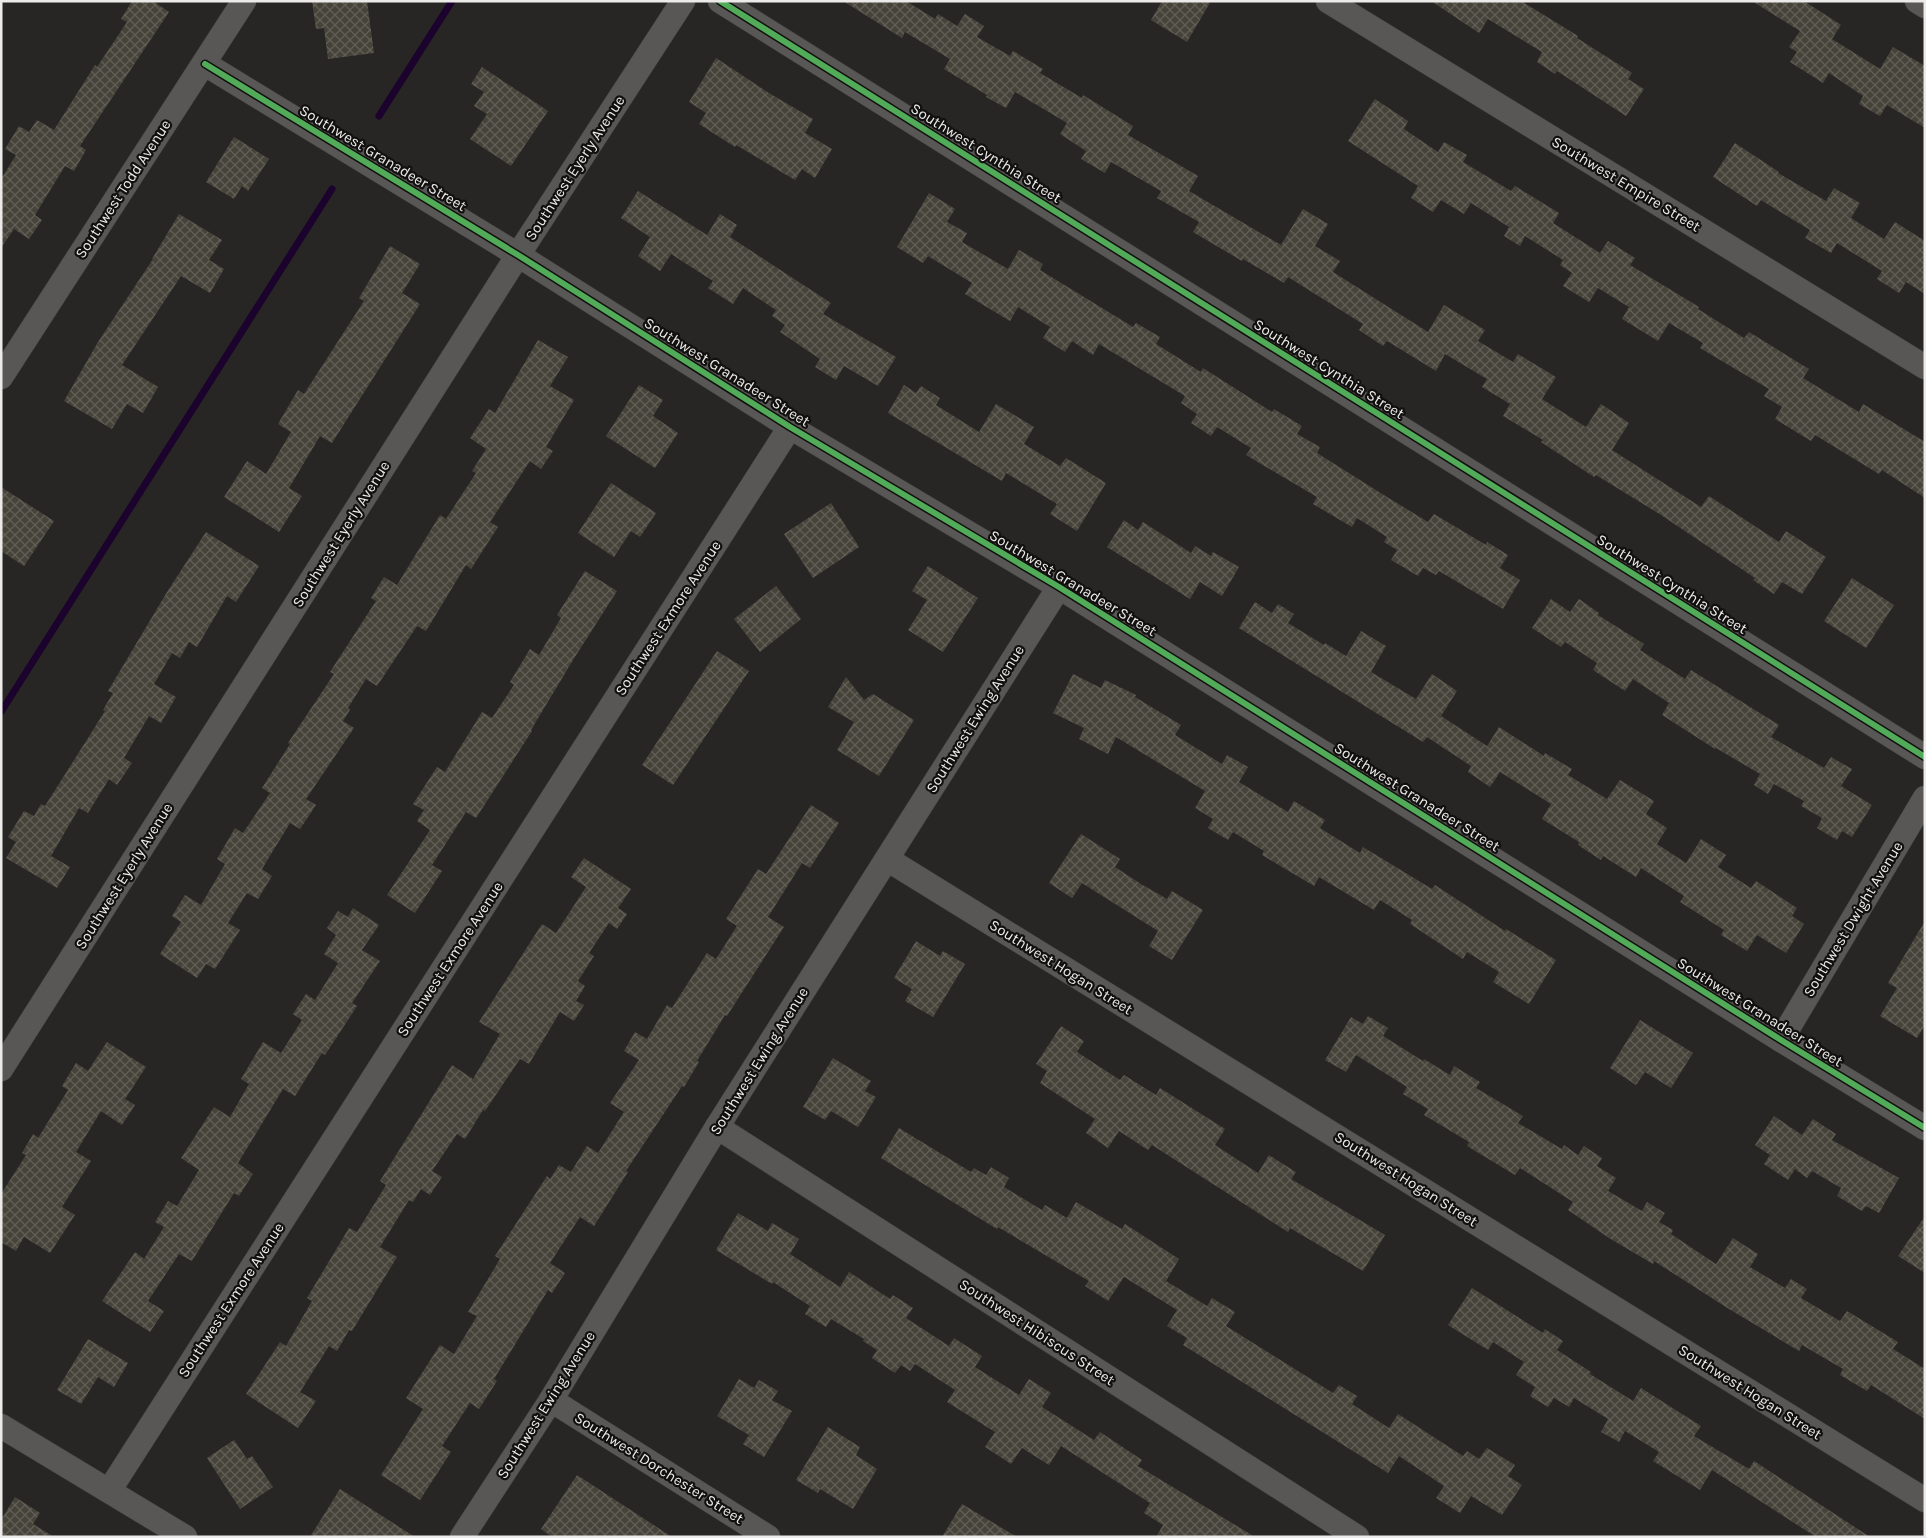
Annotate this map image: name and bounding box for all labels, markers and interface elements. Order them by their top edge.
street label: Southwest Eyerly Avenue [521,92,629,244]
street label: Southwest Cynthia Street [907,99,1065,207]
street label: Southwest Granadeer Street [296,101,470,215]
street label: Southwest Todd Avenue [71,116,175,262]
street label: Southwest Empire Street [1548,132,1704,236]
street label: Southwest Granadeer Street [641,314,813,431]
street label: Southwest Cynthia Street [1250,315,1408,423]
street label: Southwest Eyerly Avenue [288,457,394,611]
street label: Southwest Granadeer Street [986,526,1160,640]
street label: Southwest Cynthia Street [1593,530,1751,638]
street label: Southwest Exmore Avenue [611,537,725,699]
street label: Southwest Ewing Avenue [922,642,1028,796]
street label: Southwest Granadeer Street [1331,739,1503,856]
street label: Southwest Eyerly Avenue [71,799,177,953]
street label: Southwest Dwight Avenue [1799,838,1907,1000]
street label: Southwest Exmore Avenue [393,878,507,1040]
street label: Southwest Hogan Street [986,916,1136,1019]
street label: Southwest Granadeer Street [1674,954,1846,1071]
street label: Southwest Ewing Avenue [706,984,812,1138]
street label: Southwest Hogan Street [1331,1128,1481,1231]
street label: Southwest Exmore Avenue [174,1219,288,1381]
street label: Southwest Hibiscus Street [956,1275,1118,1389]
street label: Southwest Ewing Avenue [493,1328,599,1482]
street label: Southwest Hogan Street [1675,1341,1825,1444]
street label: Southwest Dorchester Street [571,1408,747,1528]

